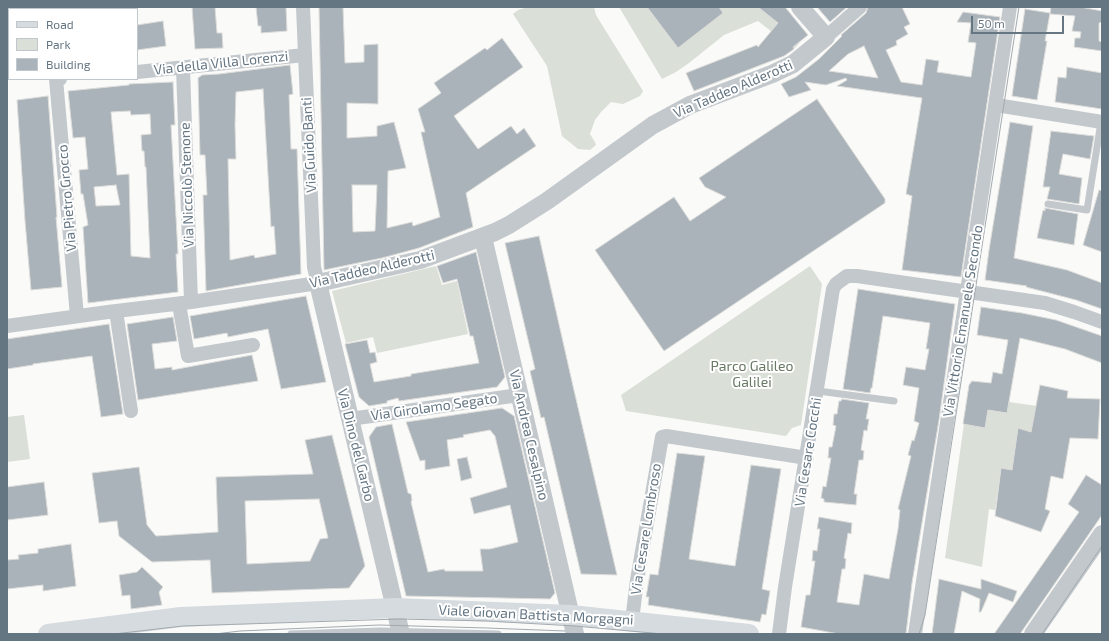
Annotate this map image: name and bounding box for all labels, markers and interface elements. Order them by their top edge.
legend [8,8,138,80]
scale bar [973,8,1066,34]
text: 50 m [978,16,1005,30]
text: Road [46,17,74,31]
text: Park [46,37,71,51]
street label: Via della Villa Lorenzi [153,48,289,78]
street label: Via Taddeo Alderotti [671,56,795,122]
text: Building [46,57,90,71]
street label: Via Guido Banti [298,97,320,193]
street label: Via Niccolò Stenone [176,122,198,248]
street label: Via Pietro Grocco [54,144,80,252]
street label: Via Vittorio Emanuele Secondo [940,224,986,418]
street label: Via Taddeo Alderotti [308,246,436,292]
park label: Parco Galileo Galilei [711,358,793,390]
street label: Via Andrea Cesalpino [506,368,552,502]
street label: Via Dino del Garbo [334,387,378,503]
street label: Via Girolamo Segato [370,390,498,424]
street label: Via Cesare Cocchi [791,396,825,508]
street label: Via Cesare Lombroso [627,462,665,596]
street label: Viale Giovan Battista Morgagni [438,602,634,628]

